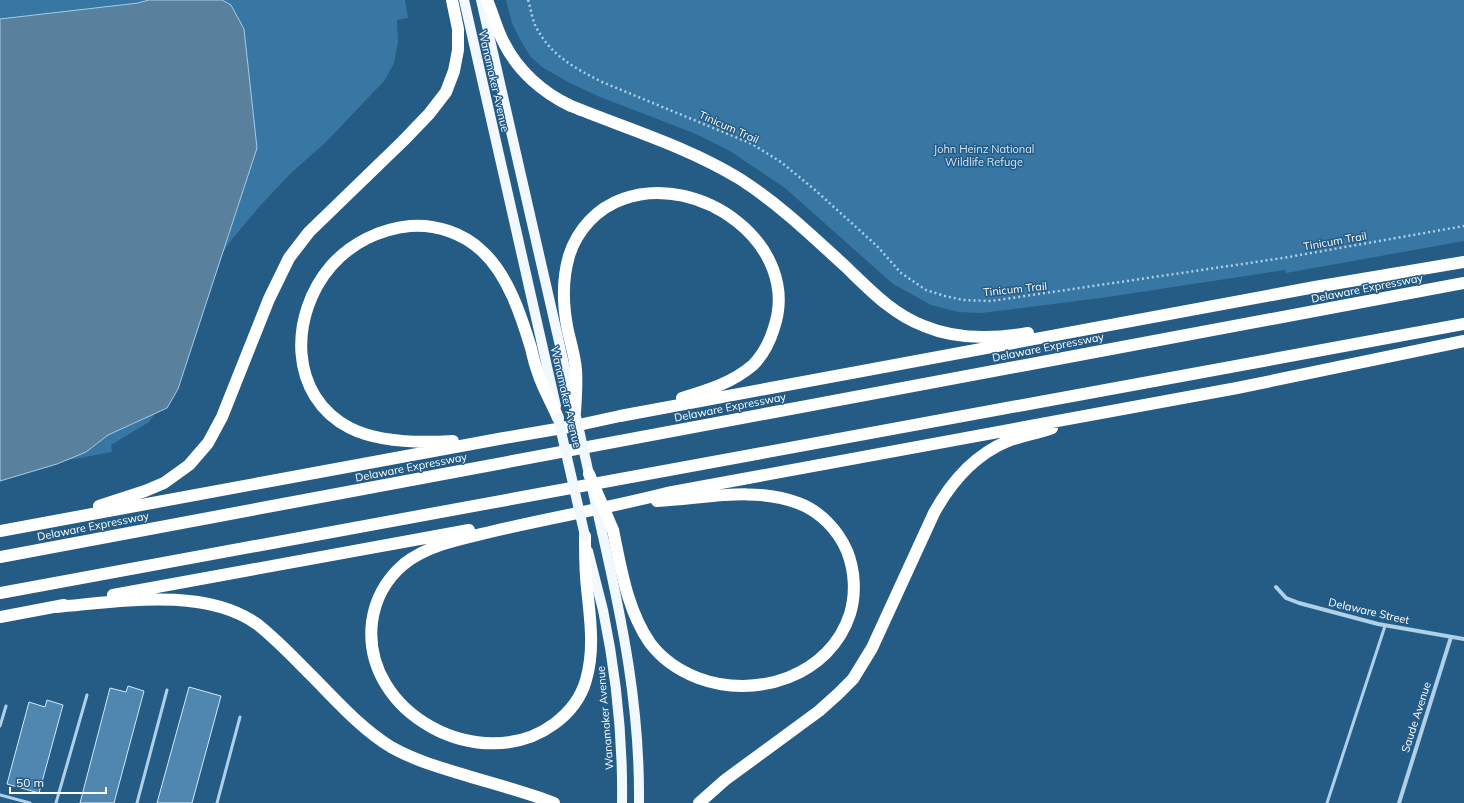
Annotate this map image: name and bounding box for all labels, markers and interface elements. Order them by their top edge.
street label: Wanamaker Avenue [475,29,513,133]
street label: Tinicum Trail [697,108,761,146]
park label: John Heinz National Wildlife Refuge [934,142,1034,169]
street label: Tinicum Trail [1302,229,1368,253]
street label: Delaware Expressway [1310,270,1424,306]
street label: Tinicum Trail [982,279,1048,299]
street label: Delaware Expressway [991,329,1105,365]
street label: Wanamaker Avenue [547,345,585,449]
street label: Delaware Expressway [673,389,787,425]
street label: Delaware Expressway [354,449,468,485]
street label: Delaware Expressway [36,508,150,544]
street label: Delaware Street [1327,595,1411,627]
street label: Wanamaker Avenue [593,665,617,771]
street label: Saude Avenue [1398,680,1434,754]
scale bar [10,769,106,795]
text: 50 m [16,775,44,790]

